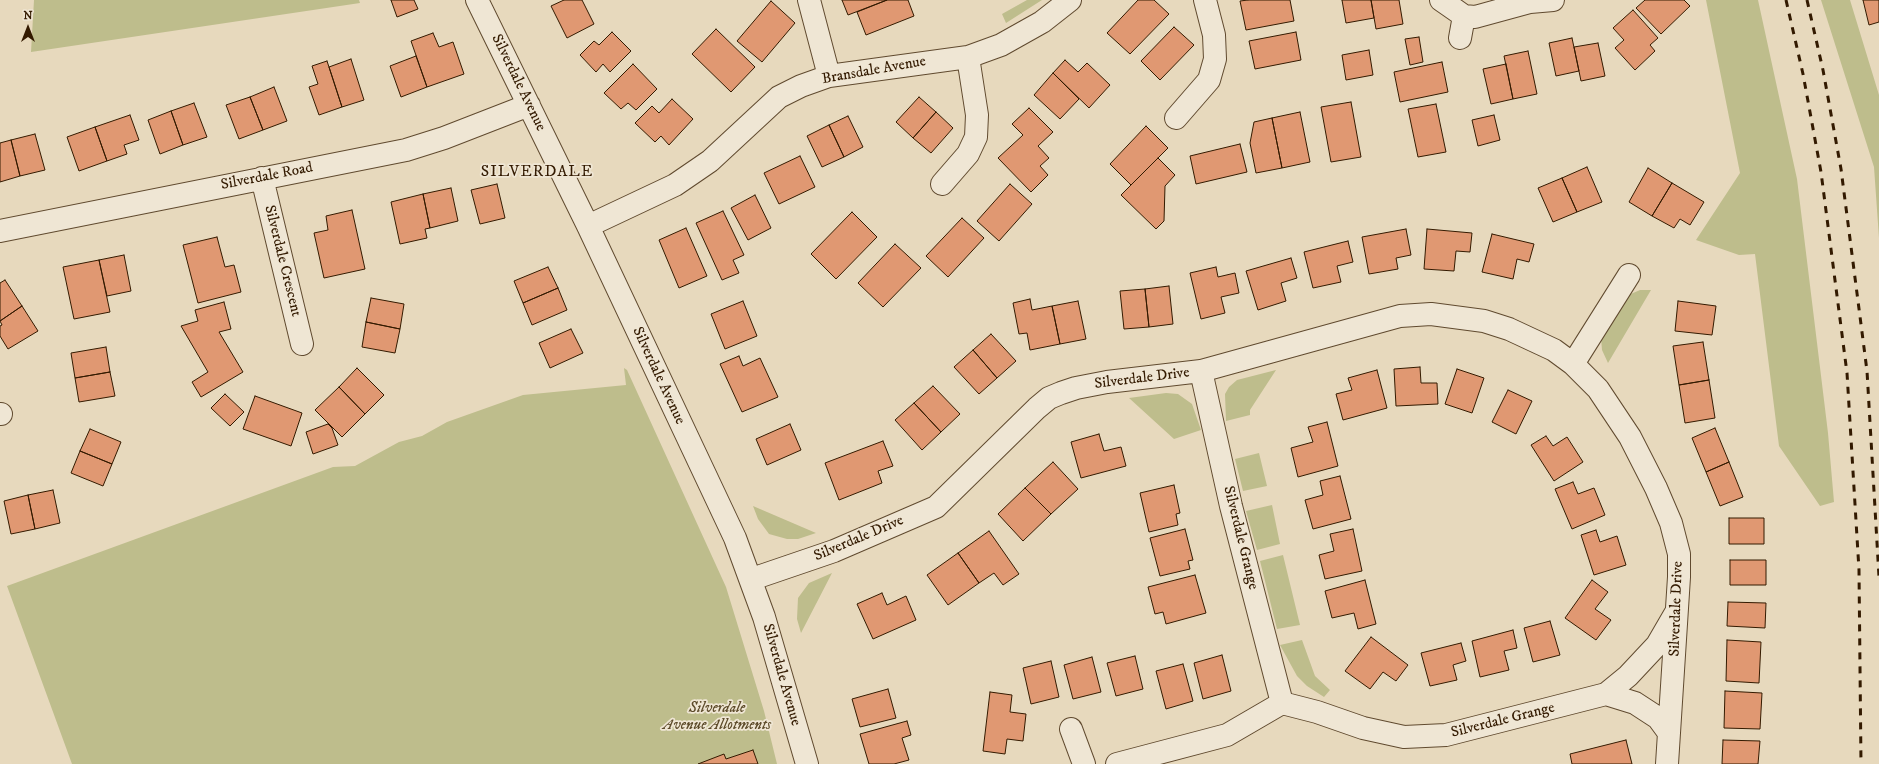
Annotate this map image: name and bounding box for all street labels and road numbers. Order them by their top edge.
street label: Silverdale Avenue [487,32,549,134]
street label: Bransdale Avenue [821,53,927,89]
street label: Silverdale Road [220,159,314,195]
street label: Silverdale Crescent [259,203,305,319]
street label: Silverdale Avenue [628,324,688,428]
street label: Silverdale Drive [1093,364,1191,394]
street label: Silverdale Grange [1218,484,1262,592]
street label: Silverdale Drive [812,512,906,566]
street label: Silverdale Drive [1666,561,1688,657]
street label: Silverdale Avenue [758,622,804,728]
street label: Silverdale Grange [1449,699,1557,743]

